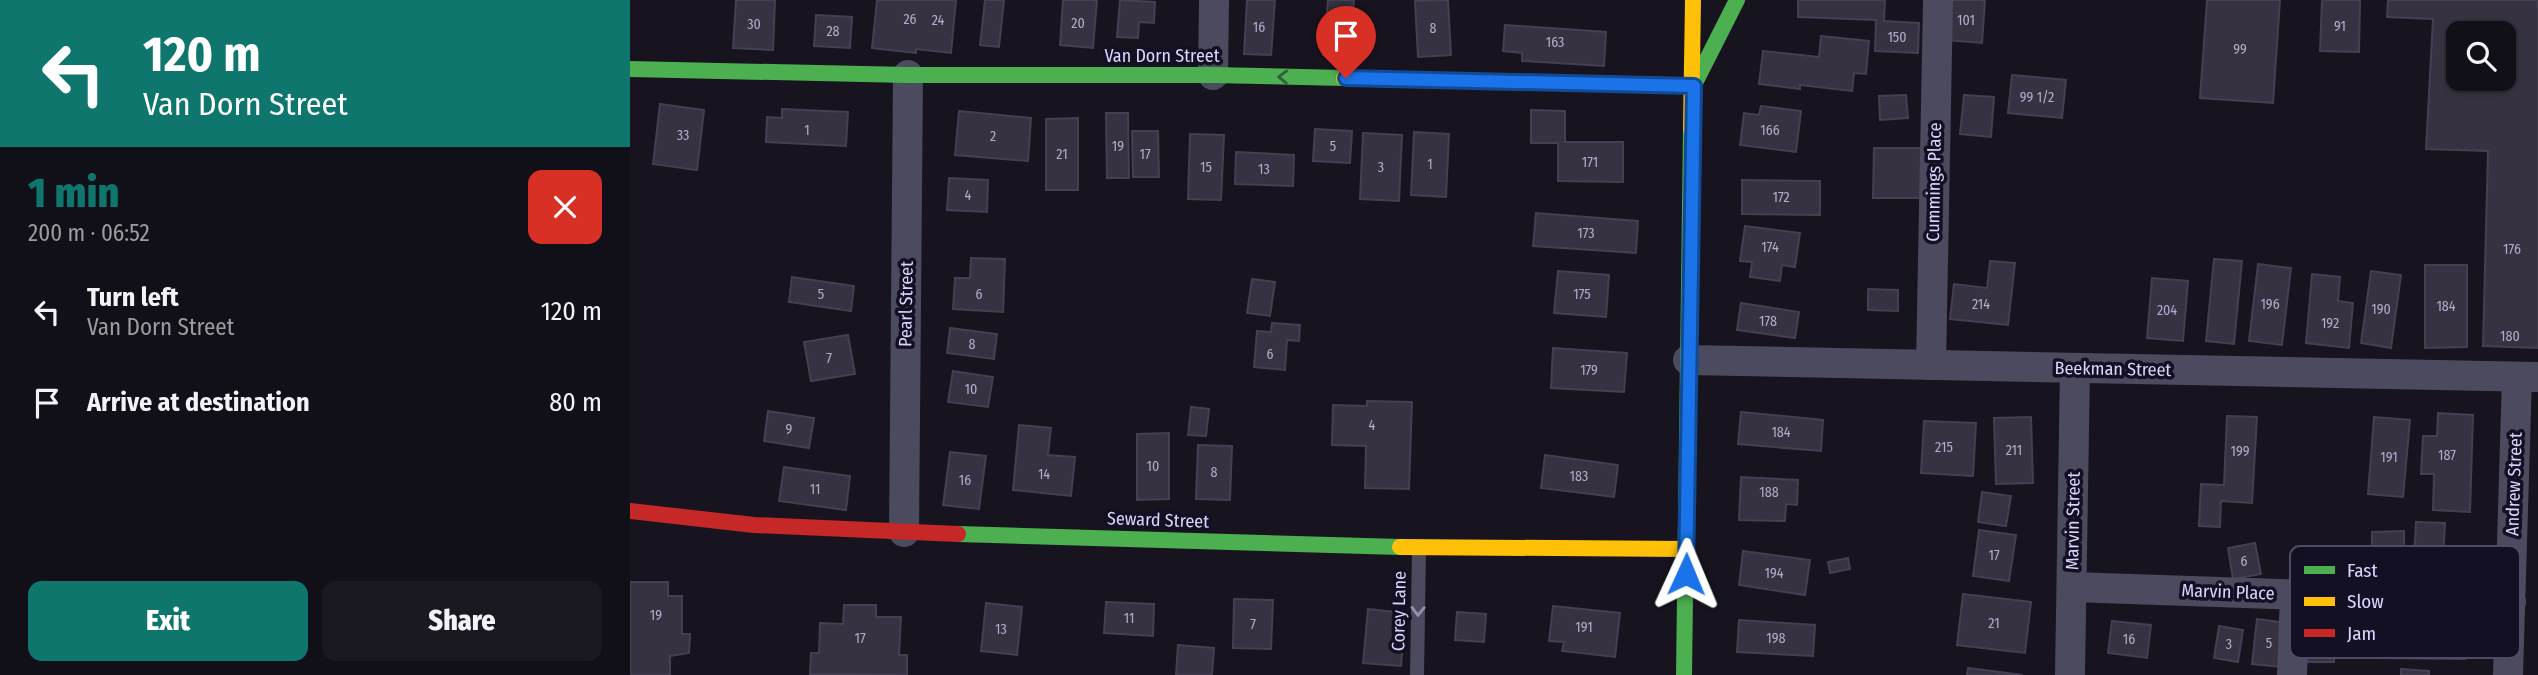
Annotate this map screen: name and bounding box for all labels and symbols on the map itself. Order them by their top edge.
pin [1316,6,1376,78]
house number: 26 [903,11,917,28]
house number: 24 [932,12,945,29]
house number: 101 [1957,12,1975,29]
house number: 20 [1071,15,1085,32]
house number: 30 [747,16,761,33]
house number: 91 [2334,18,2346,35]
house number: 16 [1253,19,1265,36]
house number: 8 [1430,20,1437,37]
house number: 28 [826,23,840,40]
house number: 150 [1887,29,1907,46]
house number: 163 [1546,34,1564,51]
house number: 99 [2233,41,2247,58]
street label: Van Dorn Street [1104,45,1220,67]
one-way arrow [1277,69,1287,85]
house number: 99 1/2 [2020,89,2054,106]
house number: 1 [804,122,810,139]
house number: 166 [1760,122,1780,139]
street label: Cummings Place [1922,122,1946,242]
house number: 33 [677,127,689,144]
house number: 2 [990,128,996,145]
house number: 19 [1112,138,1124,155]
house number: 5 [1330,138,1336,155]
house number: 21 [1056,146,1068,163]
house number: 17 [1139,146,1151,163]
house number: 171 [1582,154,1598,171]
house number: 1 [1427,156,1433,173]
house number: 15 [1200,159,1212,176]
house number: 3 [1378,159,1384,176]
house number: 13 [1258,161,1270,178]
house number: 4 [965,187,972,204]
house number: 172 [1772,189,1790,206]
house number: 173 [1577,225,1595,242]
house number: 174 [1761,239,1779,256]
house number: 176 [2503,241,2521,258]
street label: Pearl Street [894,261,918,347]
house number: 5 [818,286,824,303]
house number: 6 [976,286,983,303]
house number: 175 [1573,286,1591,303]
house number: 214 [1972,296,1990,313]
house number: 196 [2260,296,2280,313]
house number: 184 [2436,298,2456,315]
house number: 190 [2371,301,2391,318]
house number: 204 [2157,302,2177,319]
house number: 178 [1759,313,1777,330]
house number: 192 [2321,315,2339,332]
house number: 180 [2500,328,2520,345]
house number: 8 [969,336,976,353]
house number: 6 [1267,346,1274,363]
house number: 7 [826,350,832,367]
street label: Beekman Street [2054,357,2172,381]
house number: 179 [1580,362,1598,379]
house number: 10 [965,381,977,398]
house number: 4 [1369,417,1376,434]
house number: 9 [786,421,793,438]
house number: 184 [1771,424,1791,441]
street label: Andrew Street [2501,432,2527,536]
house number: 215 [1935,439,1953,456]
house number: 211 [2006,442,2022,459]
house number: 199 [2230,443,2250,460]
house number: 187 [2438,447,2456,464]
house number: 191 [2380,449,2398,466]
house number: 10 [1147,458,1159,475]
house number: 8 [1211,464,1218,481]
house number: 14 [1038,466,1050,483]
house number: 183 [1570,468,1588,485]
street label: Marvin Street [2061,471,2085,570]
house number: 16 [959,472,971,489]
house number: 11 [810,481,820,498]
house number: 188 [1759,484,1779,501]
street label: Seward Street [1107,507,1210,533]
position arrow [1649,537,1723,611]
legend [2290,546,2520,658]
house number: 17 [1988,547,2000,564]
house number: 6 [2241,553,2248,570]
text: Fast [2347,559,2378,582]
house number: 194 [1765,565,1784,582]
street label: Corey Lane [1387,571,1411,651]
street label: Marvin Place [2181,579,2275,605]
text: Slow [2347,590,2384,613]
one-way arrow [1411,606,1426,617]
house number: 19 [650,607,662,624]
house number: 11 [1124,610,1134,627]
house number: 21 [1988,615,2000,632]
house number: 7 [1250,616,1256,633]
house number: 191 [1575,619,1593,636]
house number: 13 [995,621,1007,638]
text: Jam [2347,622,2376,645]
house number: 17 [854,630,866,647]
house number: 198 [1766,630,1786,647]
house number: 16 [2123,631,2135,648]
house number: 5 [2266,635,2272,652]
house number: 3 [2226,636,2232,653]

